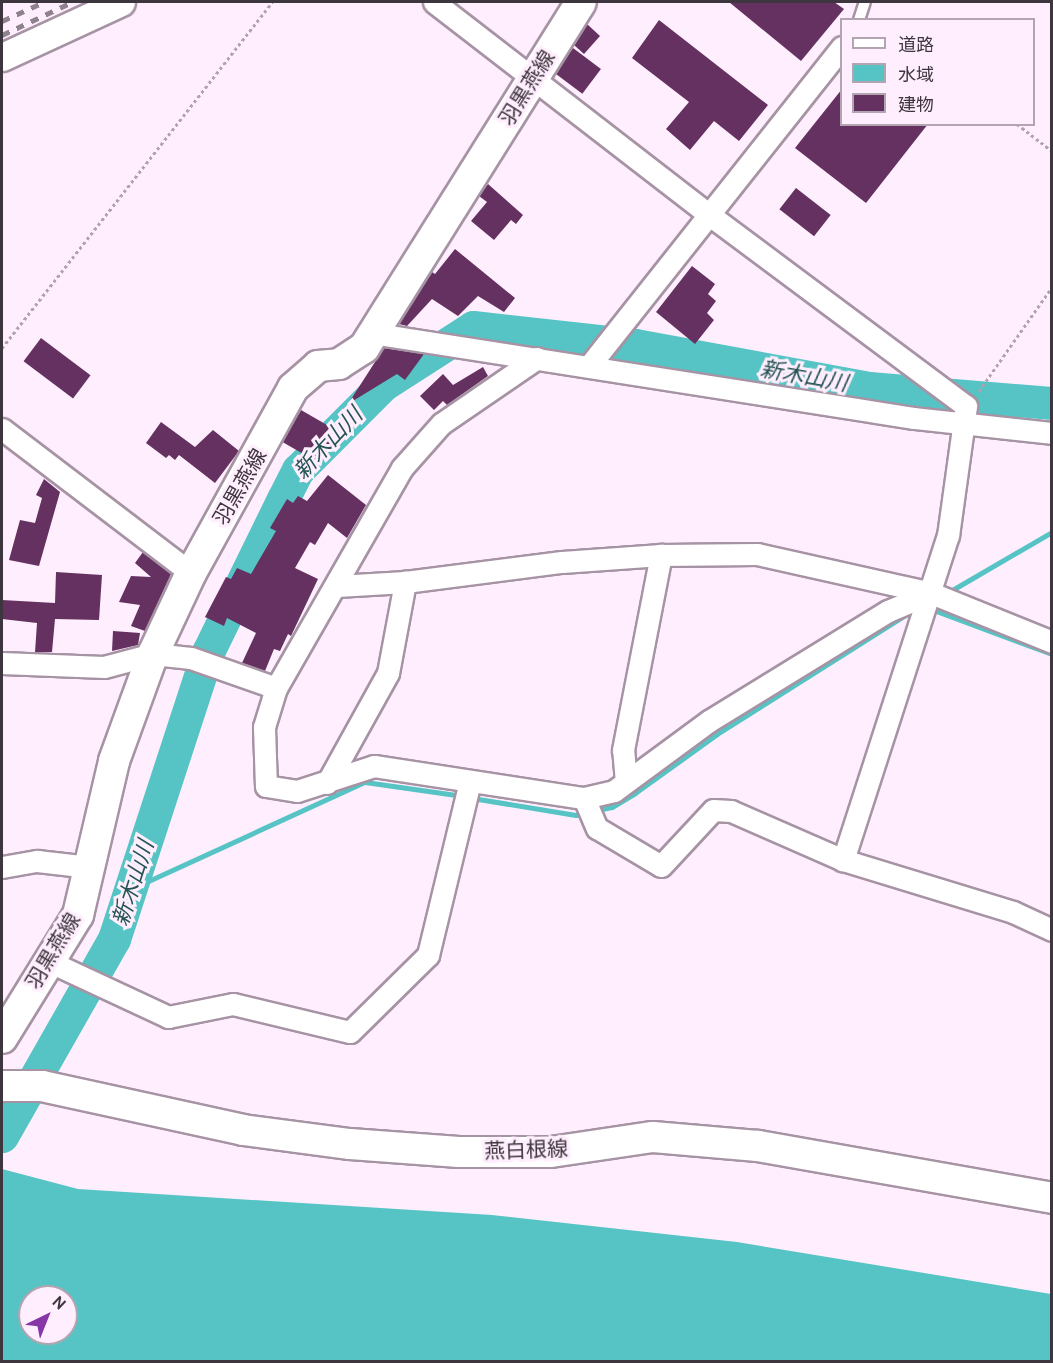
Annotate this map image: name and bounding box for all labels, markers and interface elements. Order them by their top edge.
legend [840,18,1035,126]
text: 道路 [898,34,934,56]
street label: 羽黒燕線 [494,46,560,130]
text: 水域 [898,64,934,86]
text: 建物 [898,94,934,116]
water label: 新木山川 [758,355,850,397]
water label: 新木山川 [288,402,368,484]
street label: 羽黒燕線 [208,444,272,530]
water label: 新木山川 [107,837,159,929]
street label: 羽黒燕線 [21,909,85,993]
street label: 燕白根線 [484,1136,568,1164]
north arrow [18,1285,78,1345]
text: N [49,1292,70,1314]

